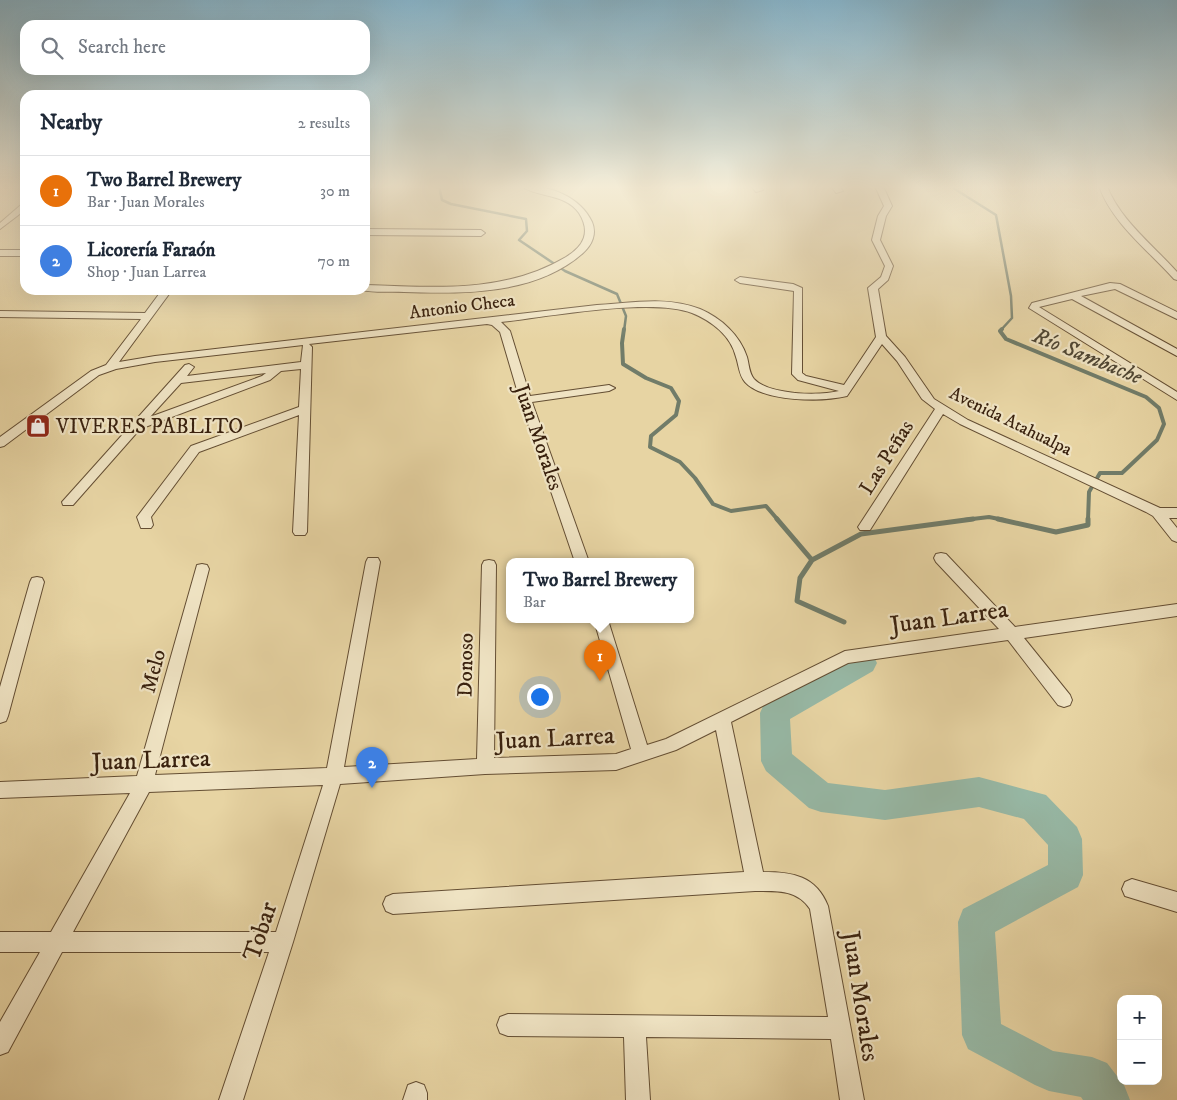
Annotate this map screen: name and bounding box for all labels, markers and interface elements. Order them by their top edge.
search box [20,20,370,75]
icon: search [38,34,66,62]
text: Search here [78,36,166,59]
text: Nearby [40,110,102,136]
text: 2 results [298,113,350,133]
text: Two Barrel Brewery [87,169,241,192]
text: 1 [53,181,59,201]
text: 30 m [320,181,350,201]
text: Bar · Juan Morales [87,192,205,212]
text: Licorería Faraón [87,239,215,262]
text: 2 [52,251,60,271]
text: 70 m [318,251,350,271]
text: Shop · Juan Larrea [87,262,206,282]
street label: Antonio Checa [408,290,516,324]
water label: Río Sambache [1028,322,1147,391]
street label: Juan Morales [507,379,568,494]
street label: Avenida Atahualpa [946,383,1076,461]
shop icon: VIVERES PABLITO [25,413,51,439]
place label: VIVERES PABLITO [55,414,243,440]
street label: Las Peñas [854,415,920,500]
popup [506,558,694,623]
text: Two Barrel Brewery [523,569,677,592]
text: Bar [523,592,546,612]
street label: Juan Larrea [886,594,1011,641]
street label: Donoso [452,633,480,697]
pin: 1 [584,640,616,681]
street label: Melo [136,647,172,696]
your location [527,684,553,710]
street label: Juan Larrea [493,720,616,757]
street label: Juan Larrea [89,743,211,778]
pin: 2 [356,747,388,788]
street label: Tobar [236,897,285,965]
street label: Juan Morales [835,927,886,1063]
map controls [1117,995,1162,1085]
button: + [1117,995,1162,1040]
button: − [1117,1040,1162,1085]

